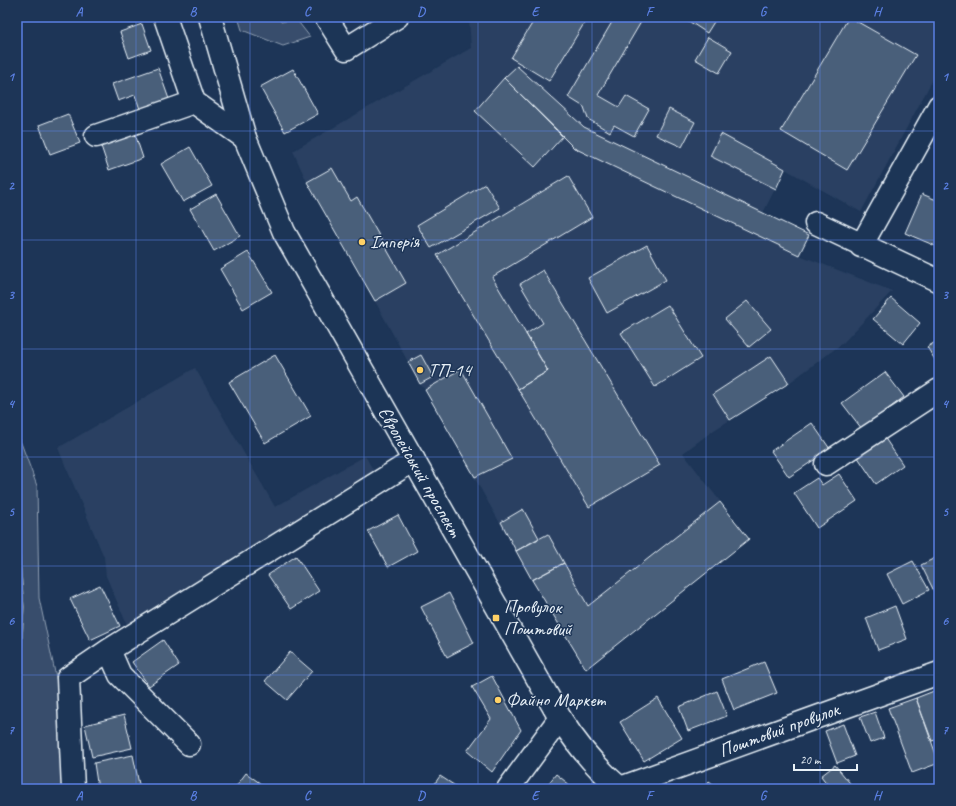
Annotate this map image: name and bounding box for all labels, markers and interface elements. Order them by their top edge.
text: A [76,4,84,20]
text: B [190,4,198,20]
text: C [304,4,312,20]
text: D [417,4,426,20]
text: E [532,4,541,20]
text: F [646,4,655,20]
text: G [760,4,768,20]
text: H [873,4,883,20]
text: 1 [8,69,16,85]
text: 1 [942,69,950,85]
text: 2 [8,178,15,194]
text: 2 [942,178,949,194]
place label: Імперія [370,230,420,254]
marker: Імперія [357,237,367,247]
text: 3 [8,287,15,303]
text: 3 [942,287,949,303]
place label: ТП-14 [428,358,474,382]
marker: ТП-14 [415,365,425,375]
text: 4 [8,396,16,412]
text: 4 [942,396,950,412]
street label: Європейський проспект [373,402,468,543]
text: 5 [8,504,15,520]
text: 5 [942,504,949,520]
place label: Провулок Поштовий [504,595,573,641]
text: 6 [8,613,15,629]
marker: Провулок Поштовий [491,613,501,623]
text: 6 [942,613,949,629]
place label: Файно Маркет [506,688,606,712]
marker: Файно Маркет [493,695,503,705]
street label: Поштовий провулок [716,696,844,763]
text: 7 [8,722,15,738]
text: 7 [942,722,949,738]
scale bar [794,746,857,772]
text: 20 m [800,752,822,768]
text: A [76,788,84,804]
text: B [190,788,198,804]
text: C [304,788,312,804]
text: D [417,788,426,804]
text: E [532,788,541,804]
text: F [646,788,655,804]
text: G [760,788,768,804]
text: H [873,788,883,804]

